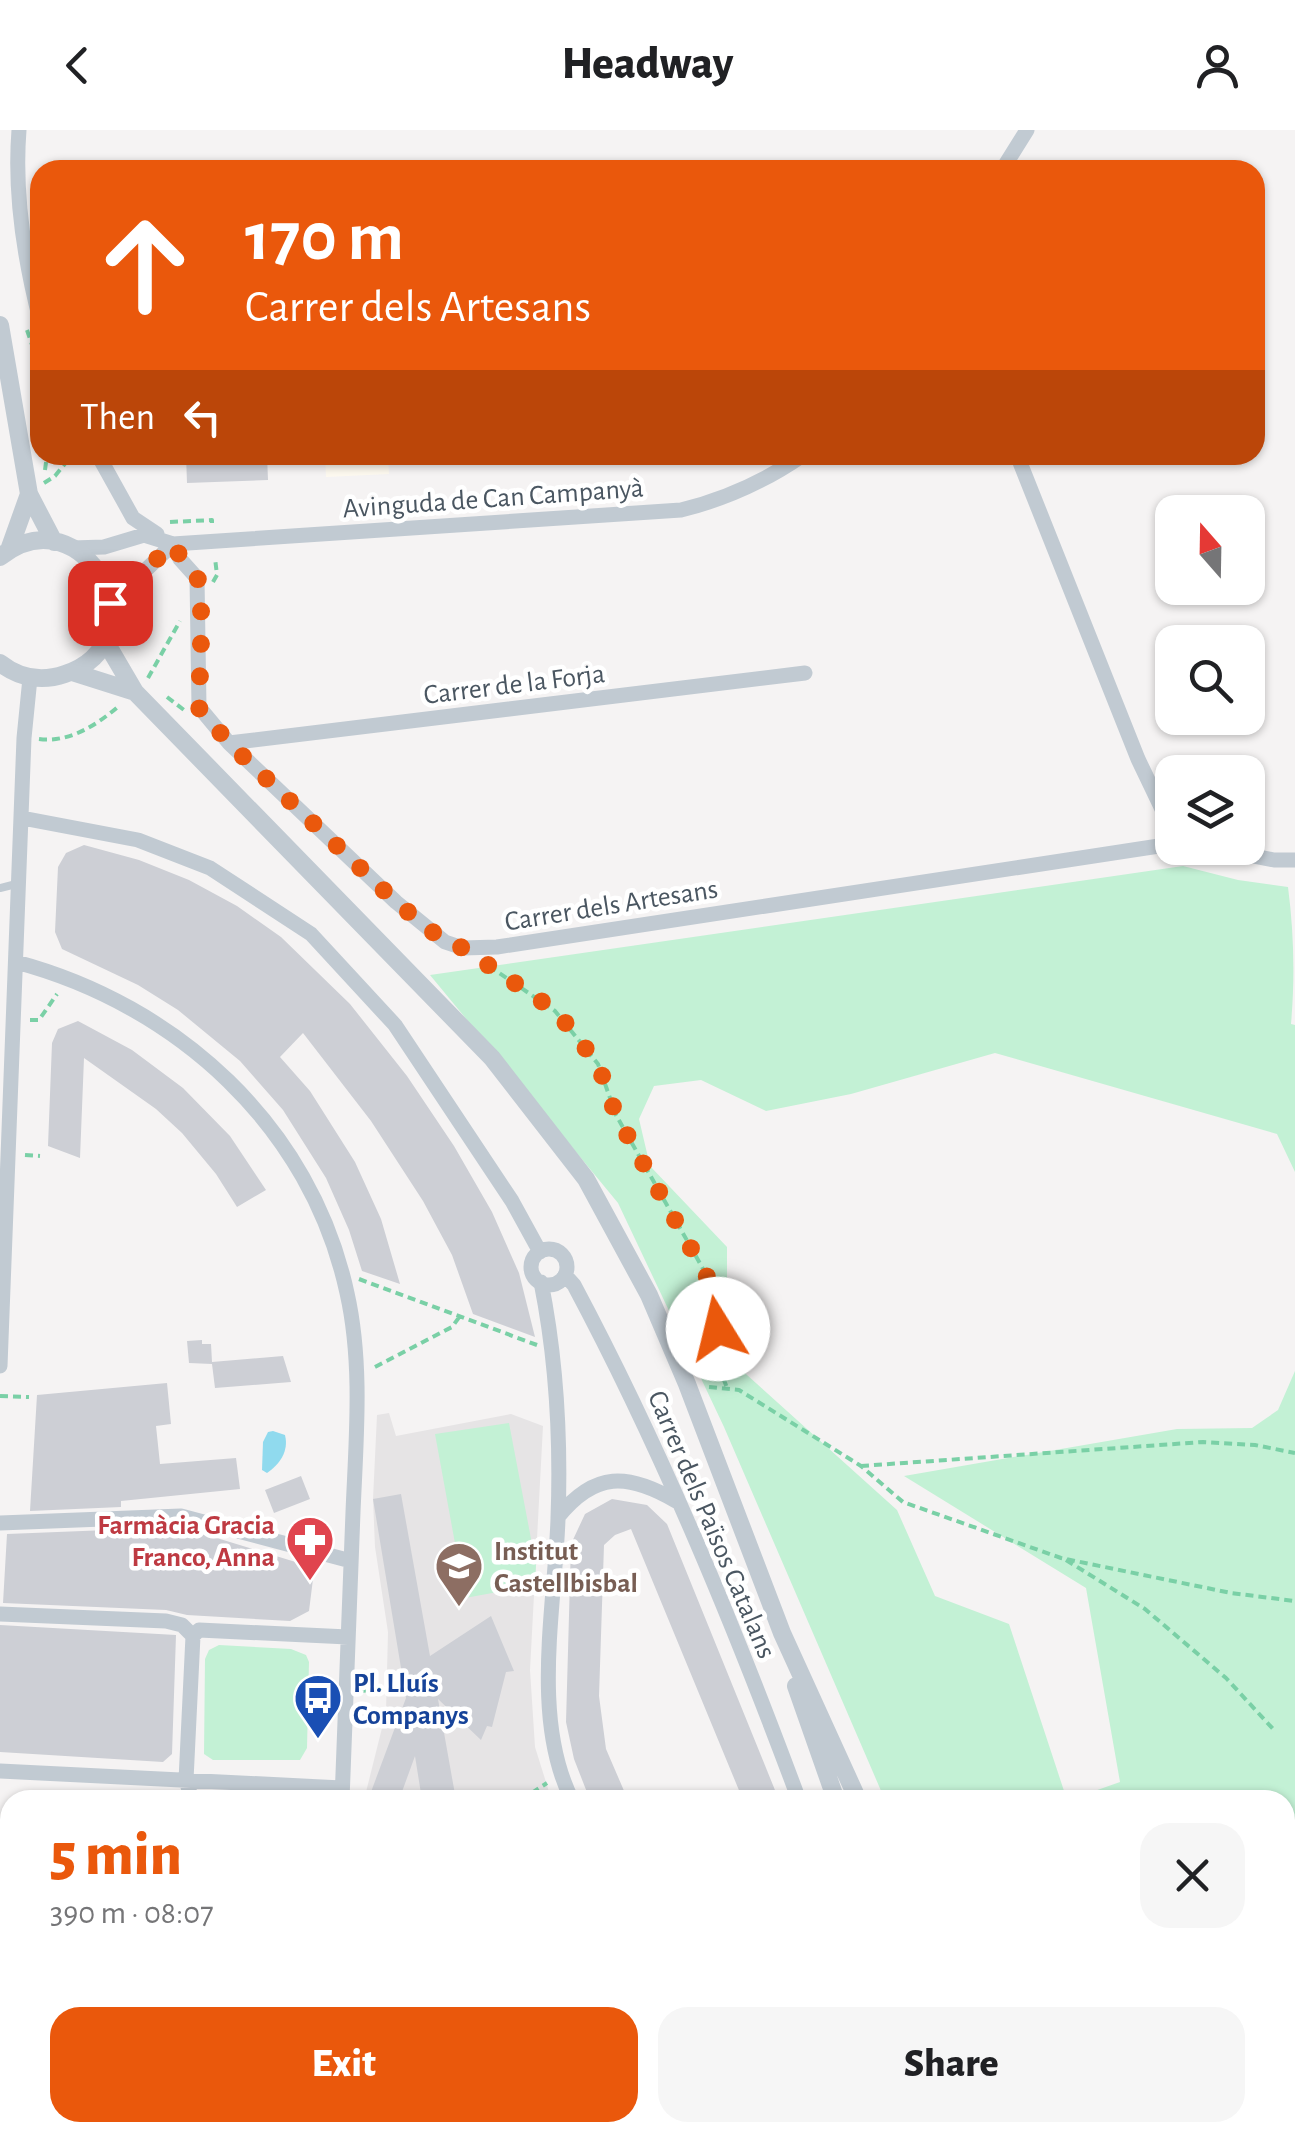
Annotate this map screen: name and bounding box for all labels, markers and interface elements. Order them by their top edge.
icon: back [50,38,105,93]
icon: person [1190,38,1245,93]
text: Headway [562,42,733,87]
icon: ahead [80,200,210,330]
text: 170 m [245,203,404,273]
text: Carrer dels Artesans [245,285,591,330]
icon: left [175,390,230,445]
text: Then [80,399,155,437]
street label: Avinguda de Can Campanyà [342,474,645,523]
north arrow [1155,495,1265,605]
map controls [1155,495,1265,865]
pin [68,561,153,646]
icon: arrive [83,576,138,631]
button: search [1155,625,1265,735]
street label: Carrer de la Forja [422,660,607,710]
button: layers [1155,755,1265,865]
street label: Carrer dels Artesans [503,875,720,937]
position arrow [666,1277,770,1381]
street label: Carrer dels Països Catalans [642,1387,780,1663]
place label: Farmàcia Gracia Franco, Anna [97,1512,275,1572]
pharmacy icon: Farmàcia Gracia Franco, Anna [284,1514,336,1582]
place label: Institut Castellbisbal [494,1538,638,1598]
school or university icon: Institut Castellbisbal [433,1540,485,1608]
place label: Pl. Lluís Companys [353,1670,469,1730]
bus stop icon: Pl. Lluís Companys [292,1672,344,1740]
button: close [1140,1823,1245,1928]
text: 5 min [50,1826,182,1886]
text: 390 m · 08:07 [50,1897,214,1929]
button: Exit [50,2007,638,2122]
button: Share [658,2007,1245,2122]

